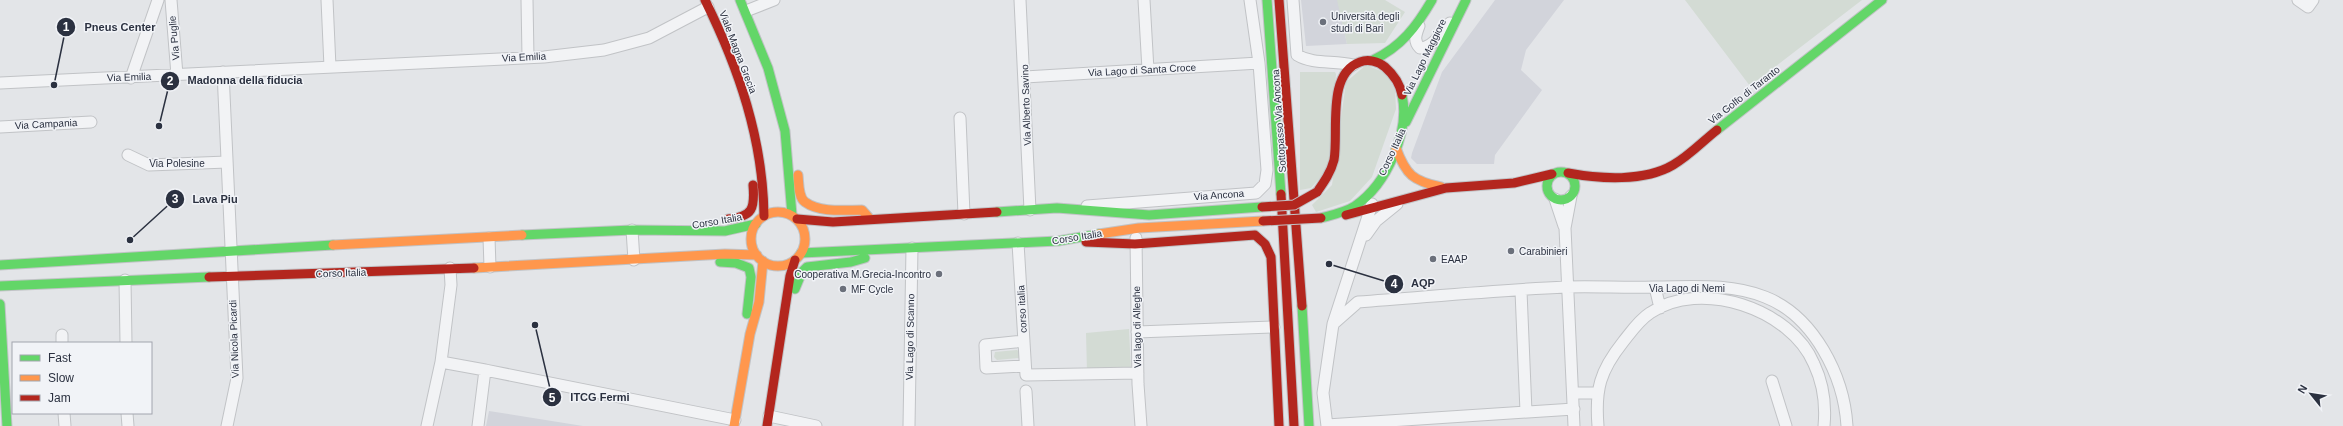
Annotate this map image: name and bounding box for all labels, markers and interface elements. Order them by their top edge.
street label: Viale Magna Grecia [717,9,759,95]
place label: Università degli studi di Bari [1331,11,1399,34]
callout: Pneus Center [56,15,163,38]
street label: Via Puglie [167,15,181,61]
marker: Università degli studi di Bari [1318,17,1328,27]
street label: Via Lago Maggiore [1402,17,1448,97]
text: 1 [63,20,70,34]
text: Pneus Center [85,21,156,33]
street label: Via Emilia [502,50,547,64]
street label: Via Lago di Santa Croce [1088,62,1197,78]
street label: Via Golfo di Taranto [1706,63,1782,126]
street label: Via Alberto Savino [1019,64,1033,146]
callout: Madonna della fiducia [160,69,310,92]
street label: Sottopasso Via Ancona [1270,69,1288,173]
street label: Via Emilia [107,71,152,83]
text: 2 [167,74,174,88]
text: Madonna della fiducia [188,74,303,86]
street label: Via Campania [14,117,78,131]
street label: Corso Italia [1376,126,1408,177]
street label: Via Polesine [149,158,205,169]
callout: Lava Piu [165,188,246,211]
street label: Via Ancona [1193,188,1245,202]
text: 3 [172,192,179,206]
text: Lava Piu [192,193,238,205]
street label: Corso Italia [691,211,743,231]
street label: Corso Italia [1051,228,1103,246]
marker: Carabinieri [1506,246,1516,256]
place label: Carabinieri [1519,246,1567,257]
marker: EAAP [1428,254,1438,264]
place label: EAAP [1441,254,1468,265]
street label: Corso Italia [316,267,367,279]
place label: Cooperativa M.Grecia-Incontro [794,269,931,280]
marker: Cooperativa M.Grecia-Incontro [934,269,944,279]
callout: AQP [1384,272,1443,295]
text: 4 [1391,277,1398,291]
text: AQP [1411,277,1435,289]
street label: Via Lago di Nemi [1649,283,1725,294]
marker: MF Cycle [838,284,848,294]
place label: MF Cycle [851,284,894,295]
street label: corso italia [1015,284,1029,333]
street label: Via lago di Alleghe [1131,285,1143,368]
street label: Via Lago di Scanno [904,293,916,380]
street label: Via Nicola Picardi [227,300,241,378]
legend [12,342,152,414]
text: Fast [48,351,72,365]
text: Slow [48,371,74,385]
north arrow [2291,374,2331,414]
text: N [2295,383,2310,395]
callout: ITCG Fermi [542,386,638,409]
text: Jam [48,391,71,405]
text: 5 [549,391,556,405]
text: ITCG Fermi [570,391,630,403]

